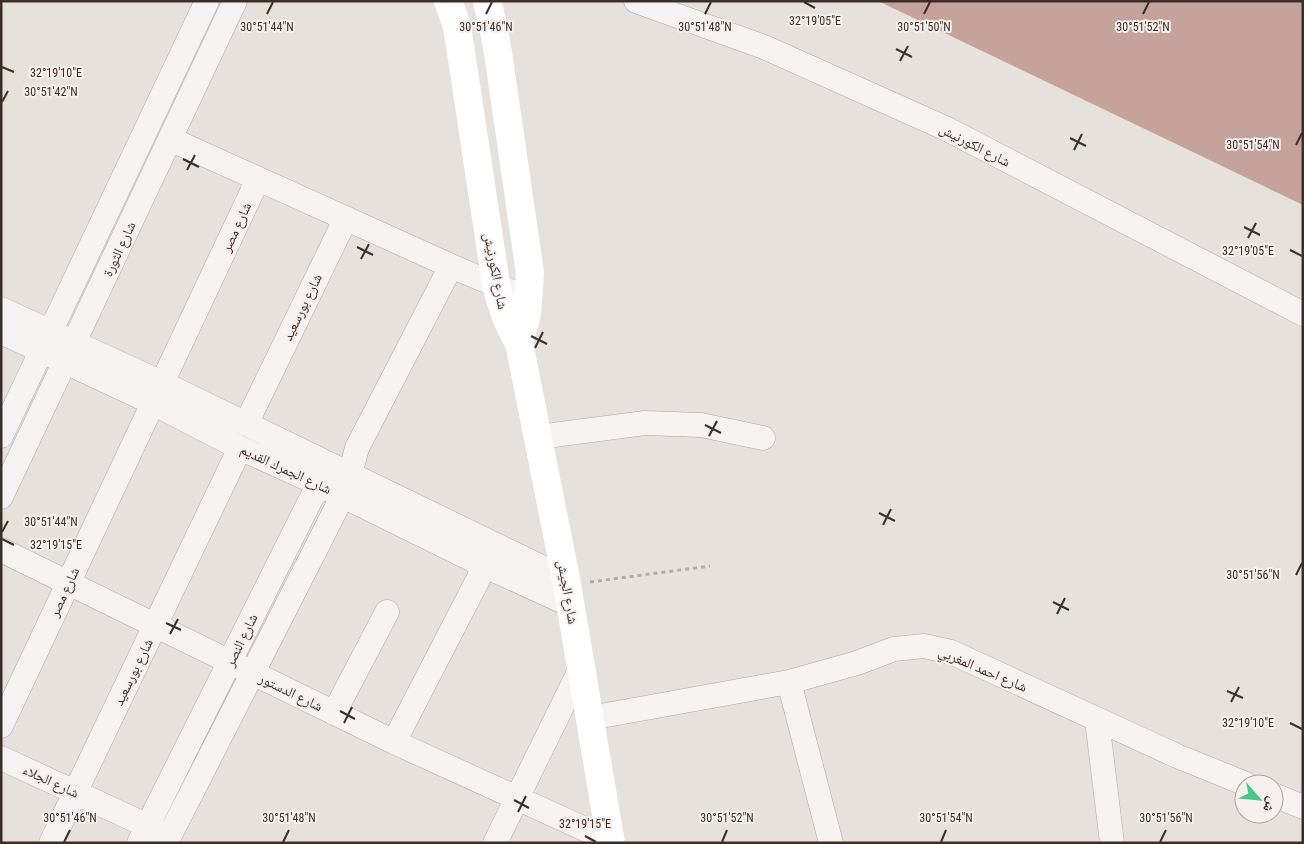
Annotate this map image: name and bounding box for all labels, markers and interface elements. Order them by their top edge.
text: 32°19'05"E [789,14,841,28]
text: 30°51'44"N [240,20,294,34]
text: 30°51'46"N [459,20,513,34]
text: 30°51'48"N [678,20,732,34]
text: 30°51'50"N [897,20,951,34]
text: 30°51'52"N [1116,20,1170,34]
text: 32°19'10"E [30,66,82,80]
text: 30°51'42"N [24,85,78,99]
street label: شارع الكورنيش [936,120,1013,172]
text: 30°51'54"N [1226,138,1280,152]
street label: شارع مصر [217,200,256,256]
street label: شارع الثورة [99,219,140,280]
street label: شارع الكورنيش [479,231,511,311]
text: 32°19'05"E [1222,244,1274,258]
street label: شارع بورسعيد [279,271,327,344]
street label: شارع الجمرك القديم [237,441,334,499]
text: 30°51'44"N [24,515,78,529]
text: 32°19'15"E [30,538,82,552]
street label: شارع الجيش [553,559,581,626]
street label: شارع مصر [45,565,84,621]
text: 30°51'56"N [1226,568,1280,582]
street label: شارع النصر [221,611,262,671]
street label: شارع بورسعيد [110,636,158,709]
street label: شارع احمد المغربي [935,643,1030,698]
street label: شارع الدستور [255,669,326,716]
text: 32°19'10"E [1222,716,1274,730]
street label: شارع الجلاء [20,761,82,803]
north arrow [1234,774,1284,824]
text: ش [1259,794,1281,815]
text: 30°51'46"N [43,811,97,825]
text: 30°51'48"N [262,811,316,825]
text: 30°51'52"N [700,811,754,825]
text: 30°51'54"N [919,811,973,825]
text: 30°51'56"N [1139,811,1193,825]
text: 32°19'15"E [559,817,611,831]

